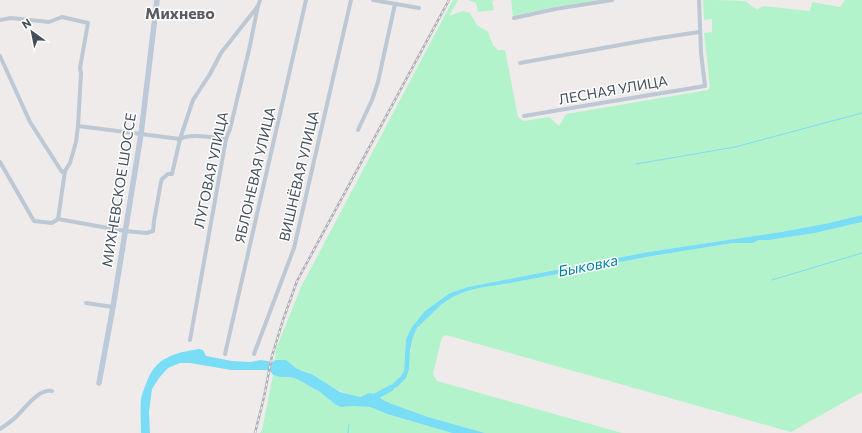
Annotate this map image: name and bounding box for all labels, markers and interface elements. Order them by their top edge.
district label: Михнево [145,3,215,22]
north arrow [12,12,52,52]
text: N [19,15,33,31]
street label: ЛЕСНАЯ УЛИЦА [557,72,669,107]
street label: ЯБЛОНЕВАЯ УЛИЦА [231,105,279,245]
street label: ВИШНЁВАЯ УЛИЦА [275,109,322,243]
street label: ЛУГОВАЯ УЛИЦА [190,110,231,230]
street label: МИХНЕВСКОЕ ШОССЕ [98,112,139,268]
water label: Быковка [556,250,620,280]

